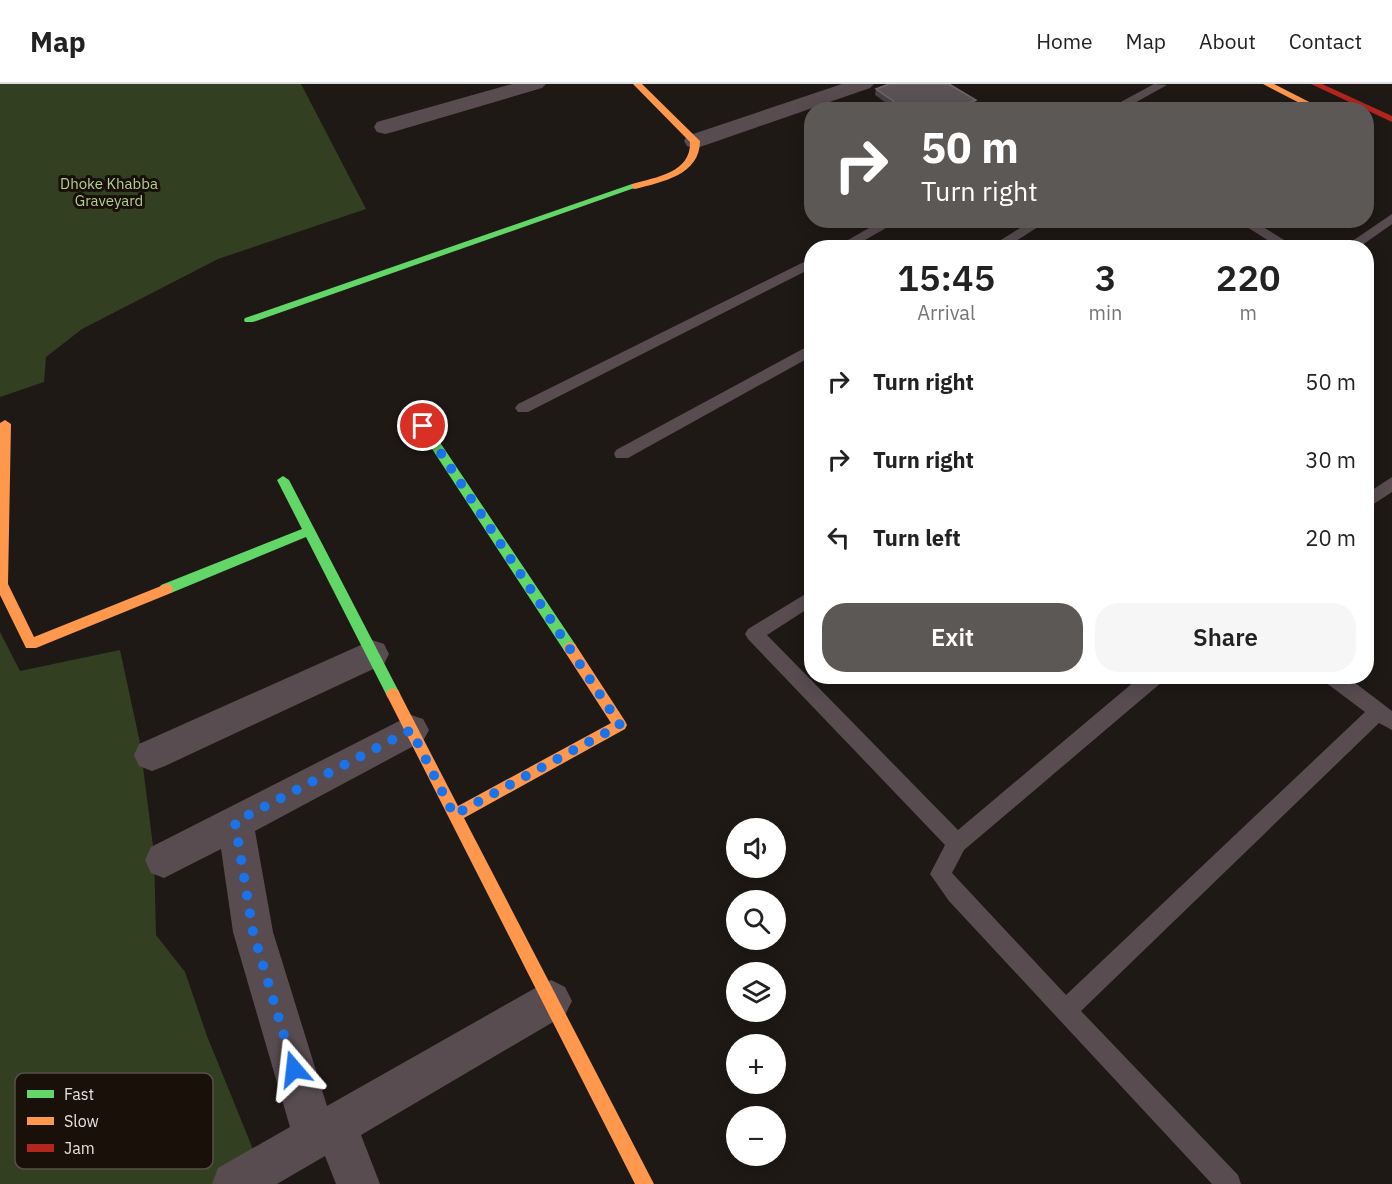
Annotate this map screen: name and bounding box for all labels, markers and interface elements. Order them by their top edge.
text: Map [30,23,86,60]
text: Home [1036,27,1093,55]
text: Map [1126,27,1166,55]
text: About [1199,27,1256,55]
text: Contact [1289,27,1362,55]
text: 50 m [921,120,1019,175]
icon: right [822,126,900,204]
text: Turn right [921,173,1038,208]
park label: Dhoke Khabba Graveyard [60,174,158,210]
text: 15:45 [897,254,995,301]
text: 3 [1095,254,1116,301]
text: 220 [1216,254,1281,301]
text: Arrival [917,299,975,326]
text: min [1089,299,1122,326]
text: m [1239,299,1257,326]
icon: right [822,365,855,398]
text: Turn right [873,367,974,396]
text: 50 m [1305,367,1356,396]
pin [397,400,448,451]
icon: arrive [406,409,439,442]
icon: right [822,443,855,476]
text: Turn right [873,445,974,474]
text: 30 m [1305,445,1356,474]
icon: left [822,521,855,554]
text: Turn left [873,523,961,552]
text: 20 m [1305,523,1356,552]
button: Exit [822,603,1083,672]
button: Share [1095,603,1356,672]
map controls [726,818,786,1166]
button: sound [726,818,786,878]
button: search [726,890,786,950]
button: layers [726,962,786,1022]
button: + [726,1034,786,1094]
position arrow [262,1037,326,1101]
legend [15,1073,213,1169]
text: Fast [64,1084,94,1104]
button: − [726,1106,786,1166]
text: Slow [64,1111,99,1131]
text: Jam [64,1138,95,1158]

